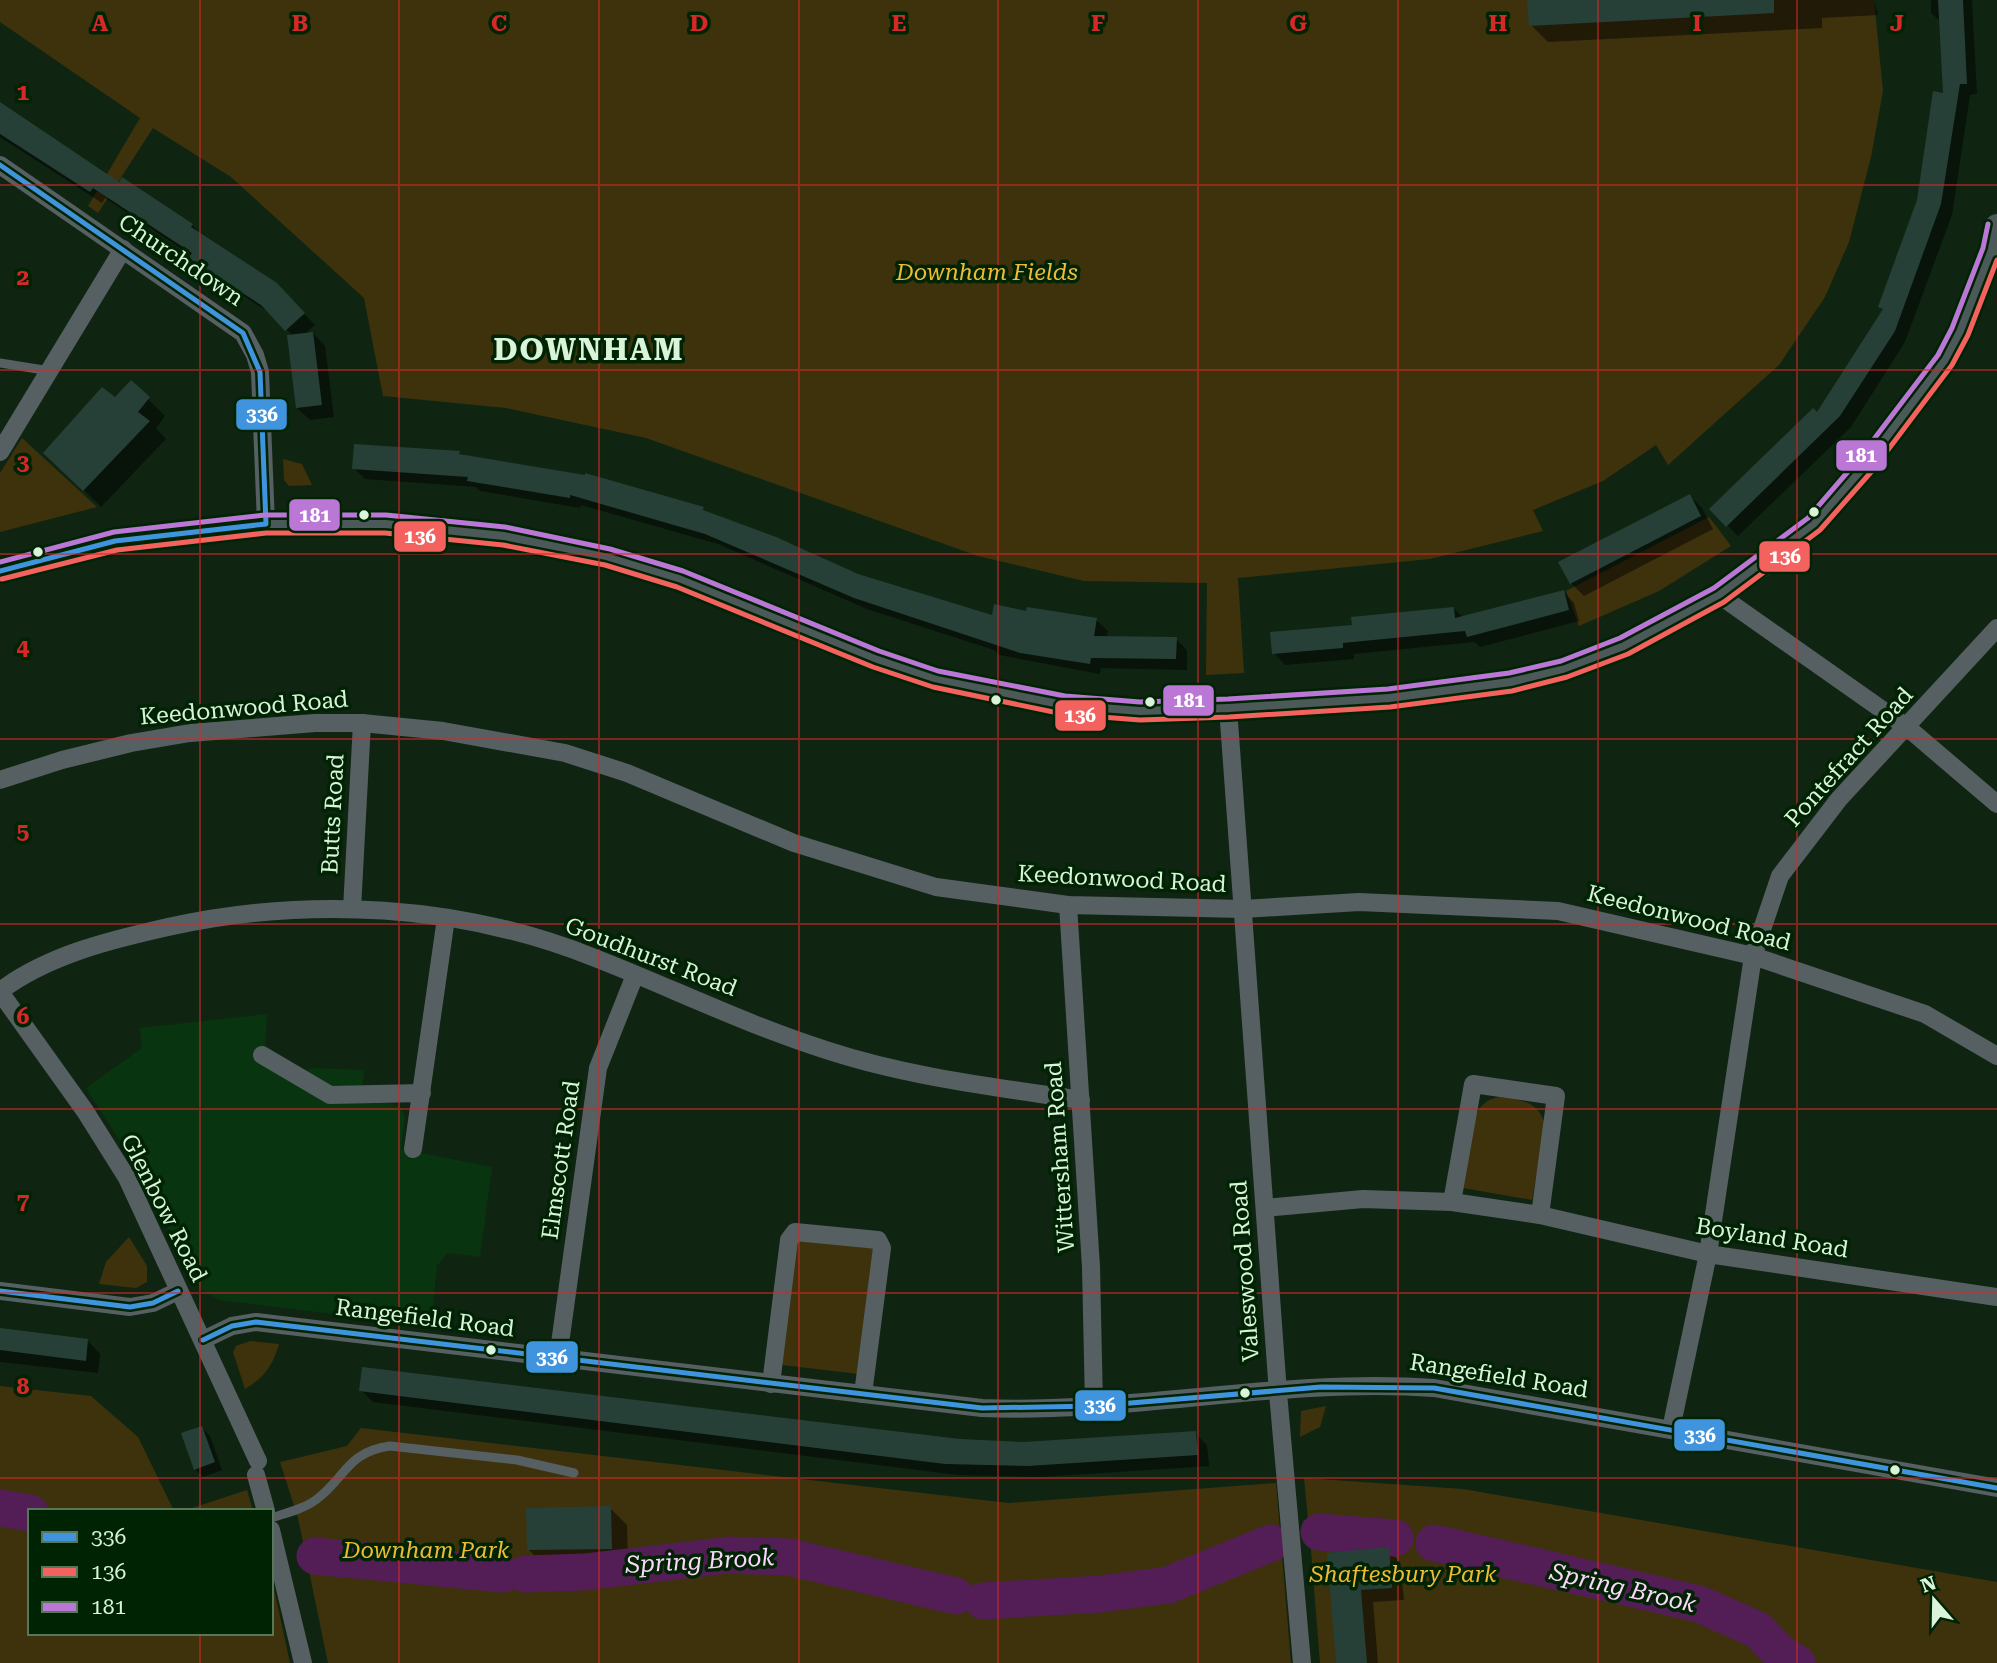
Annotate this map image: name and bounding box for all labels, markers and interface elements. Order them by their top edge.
text: A [92,10,109,37]
text: B [292,10,308,37]
text: C [491,10,507,37]
text: D [690,10,708,37]
text: E [892,10,906,37]
text: F [1091,10,1105,37]
text: G [1289,10,1307,37]
text: H [1489,10,1508,37]
text: I [1692,10,1702,37]
text: J [1890,10,1904,37]
text: 1 [17,79,30,106]
street label: Churchdown [113,208,249,312]
park label: Downham Fields [895,259,1078,286]
text: 2 [17,264,29,291]
district label: DOWNHAM [493,332,685,367]
line badge: 336 [235,398,288,431]
text: 336 [246,403,278,426]
line badge: 181 [1835,439,1888,472]
text: 181 [1845,444,1877,467]
text: 3 [17,449,30,476]
line badge: 181 [288,498,341,532]
text: 181 [299,504,331,527]
unlabelled marker [1807,505,1821,519]
unlabelled marker [357,508,371,522]
line badge: 136 [393,520,447,553]
text: 136 [404,525,436,548]
line badge: 136 [1758,540,1811,573]
unlabelled marker [31,545,45,559]
text: 136 [1769,545,1801,568]
text: 4 [17,634,30,661]
street label: Pontefract Road [1779,682,1919,832]
line badge: 181 [1162,684,1215,717]
street label: Keedonwood Road [139,685,350,731]
text: 181 [1173,689,1205,712]
unlabelled marker [989,693,1003,707]
unlabelled marker [1143,695,1157,709]
line badge: 136 [1054,699,1107,732]
text: 136 [1064,704,1096,727]
street label: Butts Road [316,753,350,875]
text: 5 [17,818,30,845]
street label: Keedonwood Road [1017,860,1227,898]
street label: Keedonwood Road [1584,880,1794,956]
street label: Goudhurst Road [561,912,741,1002]
text: 6 [17,1003,30,1030]
street label: Wittersham Road [1040,1060,1080,1253]
street label: Elmscott Road [536,1078,586,1241]
street label: Glenbow Road [115,1130,213,1286]
street label: Valeswood Road [1225,1179,1265,1362]
text: 7 [17,1188,30,1215]
street label: Boyland Road [1694,1213,1851,1263]
street label: Rangefield Road [334,1294,516,1342]
line badge: 336 [525,1340,579,1374]
unlabelled marker [484,1343,498,1357]
text: 336 [536,1346,568,1369]
street label: Rangefield Road [1408,1349,1590,1403]
text: 8 [17,1373,30,1400]
unlabelled marker [1238,1386,1252,1400]
line badge: 336 [1074,1389,1127,1422]
text: 336 [1084,1394,1116,1417]
line badge: 336 [1673,1418,1726,1452]
text: 336 [1684,1424,1716,1447]
unlabelled marker [1888,1463,1902,1477]
legend [28,1509,273,1635]
text: 336 [91,1525,126,1549]
park label: Downham Park [342,1537,510,1564]
water label: Spring Brook [624,1543,775,1579]
water label: Spring Brook [1546,1557,1699,1618]
text: 136 [91,1560,126,1584]
park label: Shaftesbury Park [1309,1561,1497,1588]
north arrow [1899,1565,1969,1635]
text: N [1918,1571,1940,1598]
text: 181 [91,1595,126,1619]

